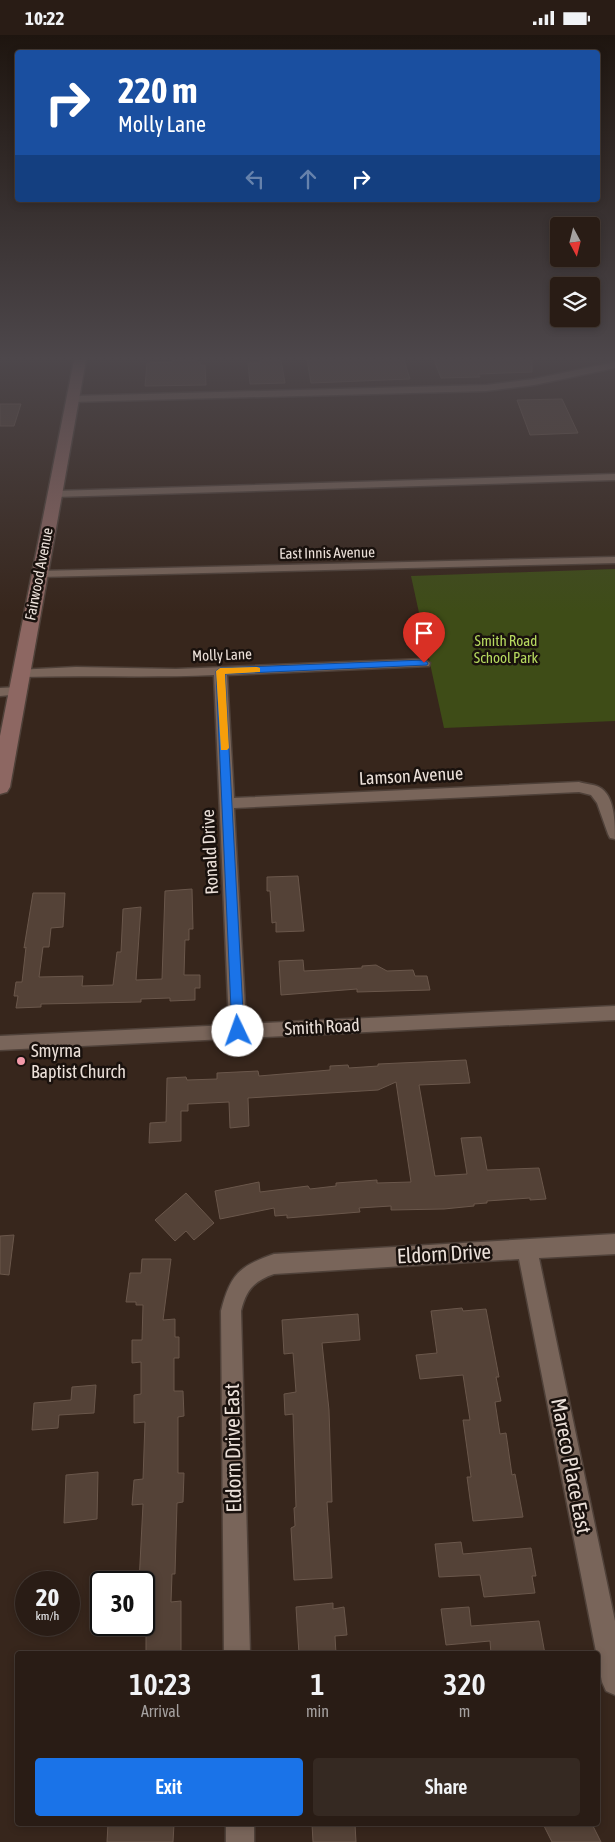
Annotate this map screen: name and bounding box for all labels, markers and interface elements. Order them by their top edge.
text: 10:22 [25,7,64,29]
icon: right [35,70,100,135]
text: 220 m [118,70,197,110]
text: Molly Lane [118,111,206,137]
icon: left [241,165,269,193]
icon: ahead [294,165,322,193]
icon: right [347,165,375,193]
north arrow [550,217,600,267]
map controls [550,217,600,327]
button: layers [550,277,600,327]
street label: Fairwood Avenue [21,526,56,622]
street label: East Innis Avenue [279,543,375,562]
pin [403,612,445,663]
icon: arrive [410,619,438,647]
park label: Smith Road School Park [474,632,539,666]
street label: Molly Lane [192,645,252,664]
street label: Lamson Avenue [358,762,464,789]
street label: Ronald Drive [197,809,222,895]
position arrow [211,1004,263,1056]
street label: Smith Road [284,1014,360,1039]
place label: Smyrna Baptist Church [31,1040,126,1082]
marker: Smyrna Baptist Church [15,1055,27,1067]
street label: Eldorn Drive [396,1239,492,1267]
street label: Eldorn Drive East [219,1383,245,1513]
street label: Mareco Place East [547,1396,597,1536]
speed limit sign: 30 [90,1571,155,1636]
text: 20 [36,1583,59,1611]
text: km/h [36,1609,59,1623]
text: 10:23 [129,1667,192,1701]
text: 1 [310,1667,325,1701]
text: 320 [443,1667,486,1701]
text: Arrival [141,1702,180,1720]
text: min [306,1702,329,1720]
text: m [459,1702,470,1720]
button: Exit [35,1758,303,1816]
button: Share [313,1758,580,1816]

